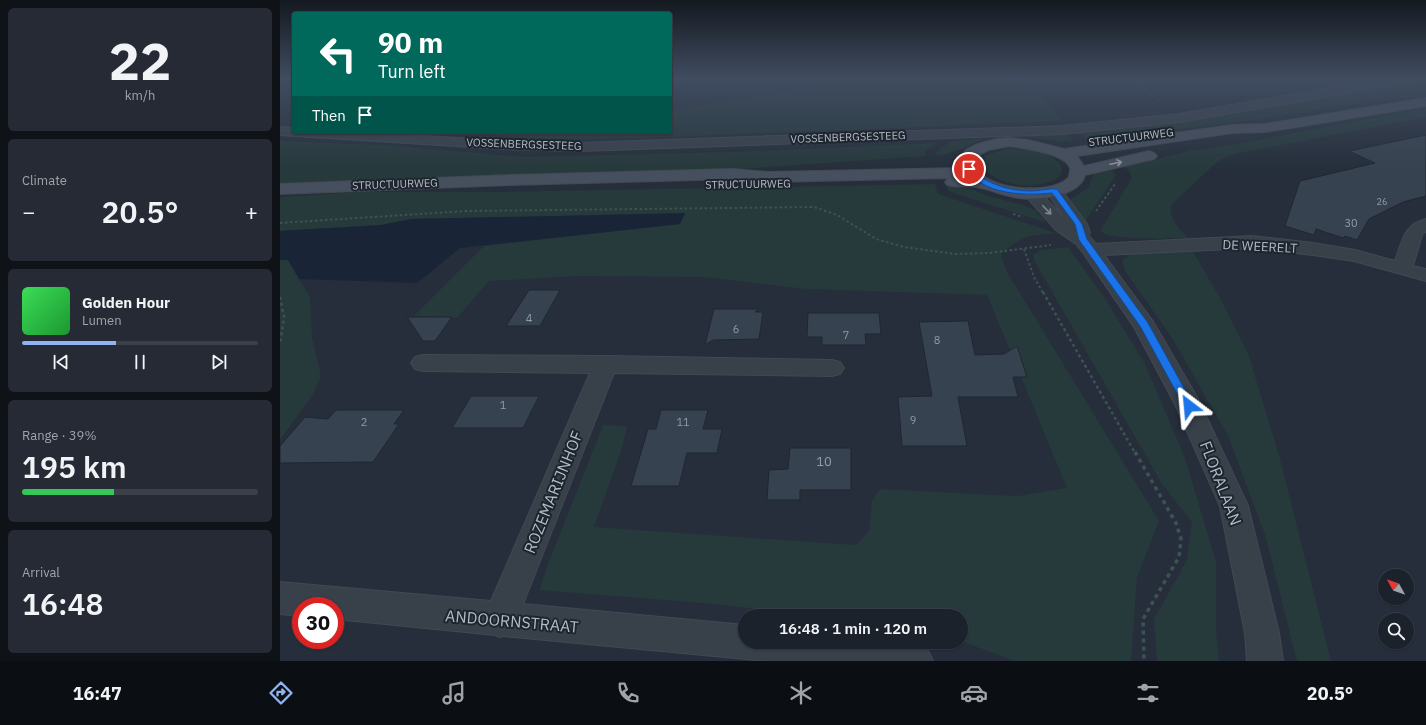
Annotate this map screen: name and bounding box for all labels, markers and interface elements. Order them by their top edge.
text: 90 m [378,24,443,61]
text: 22 [109,27,171,94]
icon: left [312,28,364,80]
text: Turn left [378,60,446,83]
text: km/h [125,87,155,104]
icon: arrive [354,104,376,126]
text: Then [312,106,346,125]
street label: STRUCTUURWEG [1088,125,1174,149]
street label: VOSSENBERGSESTEEG [790,128,906,146]
street label: VOSSENBERGSESTEEG [466,135,582,153]
pin [952,152,986,186]
icon: arrive [958,158,980,180]
one-way arrow [1109,159,1122,167]
text: Climate [22,172,67,189]
street label: STRUCTUURWEG [352,176,438,192]
street label: STRUCTUURWEG [705,176,791,192]
text: 20.5° [101,192,179,231]
house number: 26 [1377,196,1387,207]
text: − [22,197,35,226]
text: + [245,197,258,226]
one-way arrow [1042,205,1052,215]
house number: 30 [1344,216,1358,230]
street label: DE WEERELT [1222,236,1298,257]
text: Golden Hour [82,293,170,312]
house number: 4 [526,311,533,325]
text: Lumen [82,312,122,329]
house number: 6 [733,322,739,336]
house number: 7 [843,328,849,342]
house number: 8 [934,333,940,347]
icon: previous [50,351,72,373]
icon: pause [129,351,151,373]
icon: next [208,351,230,373]
position arrow [1168,385,1210,427]
house number: 1 [500,398,507,412]
house number: 9 [910,413,916,427]
house number: 2 [361,415,367,429]
house number: 11 [676,415,690,429]
text: Range · 39% [22,427,96,444]
street label: ROZEMARIJNHOF [519,428,587,556]
street label: FLORALAAN [1196,438,1246,528]
text: 195 km [22,447,127,486]
house number: 10 [816,453,832,470]
text: Arrival [22,564,60,581]
north arrow [1378,569,1414,605]
map controls [1378,569,1414,649]
text: 16:48 [22,584,104,623]
speed limit sign: 30 [292,597,344,649]
street label: ANDOORNSTRAAT [444,605,580,637]
button: search [1378,613,1414,649]
text: 16:48 · 1 min · 120 m [779,619,927,638]
icon: directions [267,679,295,707]
icon: music [440,679,468,707]
icon: phone [614,679,642,707]
icon: climate [787,679,815,707]
icon: car [960,679,988,707]
icon: filters [1134,679,1162,707]
text: 16:47 [73,682,122,705]
text: 20.5° [1307,682,1353,705]

